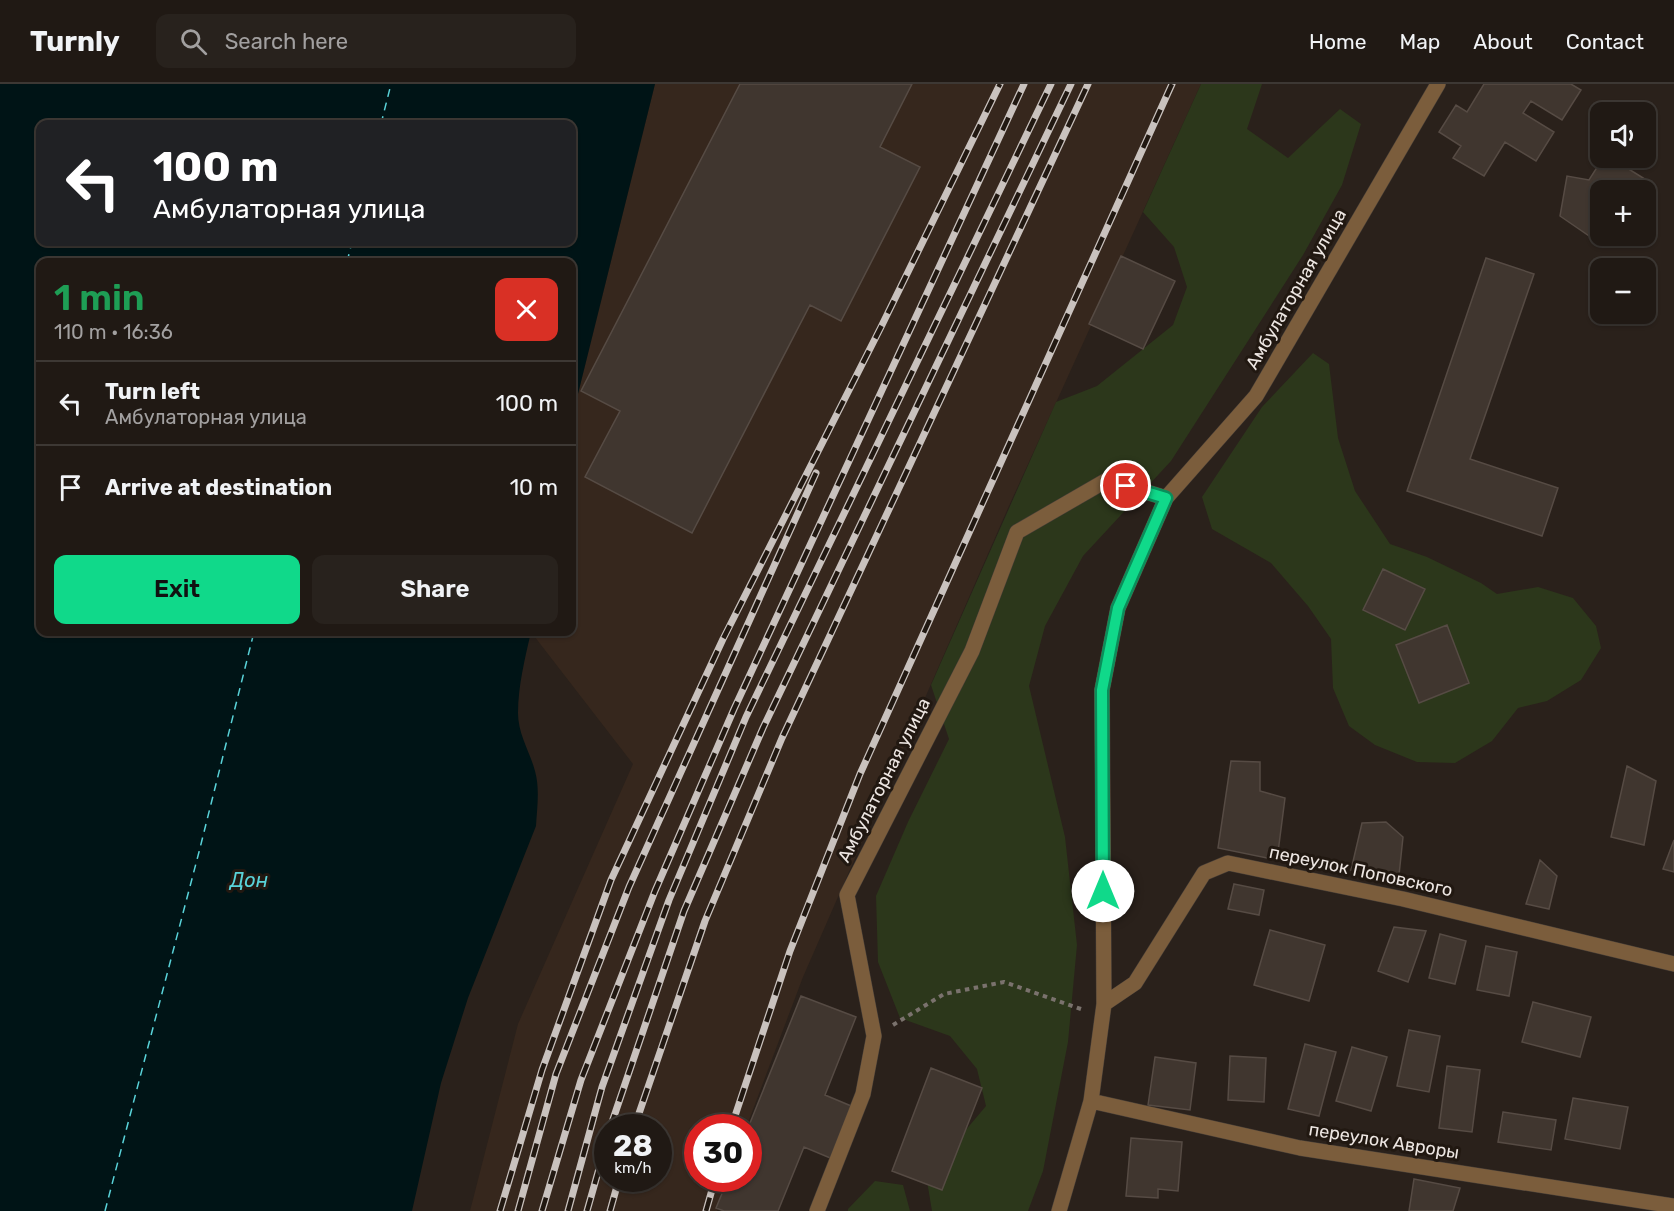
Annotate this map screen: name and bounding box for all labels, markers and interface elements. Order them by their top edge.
search box [156,14,576,68]
text: Turnly [30,25,120,58]
icon: search [177,25,210,58]
text: Search here [225,28,348,55]
text: Home [1309,29,1366,54]
text: Map [1399,29,1440,54]
text: About [1473,29,1533,54]
text: Contact [1566,29,1644,54]
map controls [1590,102,1656,324]
button: sound [1590,102,1656,168]
text: 100 m [153,142,278,192]
icon: left [54,144,132,222]
button: + [1590,180,1656,246]
text: Амбулаторная улица [153,193,425,225]
street label: Амбулаторная улица [1241,205,1351,373]
button: − [1590,258,1656,324]
text: 1 min [54,276,145,319]
button: close [495,278,558,341]
text: 110 m · 16:36 [54,320,173,344]
text: Turn left [105,378,200,405]
icon: left [54,387,87,420]
text: 100 m [496,390,558,417]
text: Амбулаторная улица [105,405,307,429]
pin [1100,460,1151,511]
icon: arrive [1109,469,1142,502]
icon: arrive [54,471,87,504]
text: Arrive at destination [105,474,332,501]
text: 10 m [510,474,558,501]
button: Exit [54,555,300,624]
button: Share [312,555,558,624]
street label: Амбулаторная улица [833,694,935,866]
street label: переулок Поповского [1267,841,1455,901]
position arrow [1071,859,1135,923]
water label: Дон [228,868,268,892]
speed limit sign: 30 [684,1114,762,1192]
street label: переулок Авроры [1307,1118,1461,1164]
text: 28 [613,1128,653,1164]
text: km/h [614,1159,652,1177]

